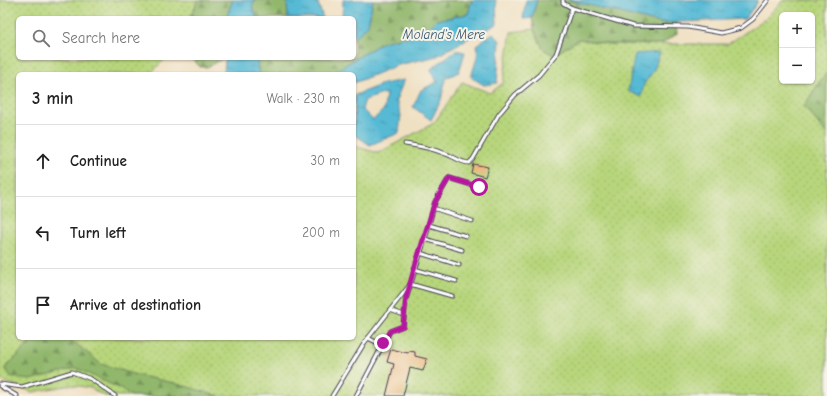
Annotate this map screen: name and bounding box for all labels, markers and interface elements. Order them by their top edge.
map controls [779,12,815,84]
button: + [779,12,815,48]
search box [16,16,356,60]
icon: search [30,27,52,49]
water label: Moland's Mere [402,27,486,42]
text: Search here [62,29,140,47]
button: − [779,48,815,84]
text: 3 min [32,89,73,108]
text: Walk · 230 m [266,91,340,106]
icon: ahead [32,150,54,172]
text: Continue [70,152,127,170]
text: 30 m [310,153,340,168]
route start [470,178,488,196]
icon: left [32,222,54,244]
text: Turn left [70,224,126,242]
text: 200 m [302,225,340,240]
icon: arrive [32,294,54,316]
text: Arrive at destination [70,296,201,314]
route end [374,334,392,352]

